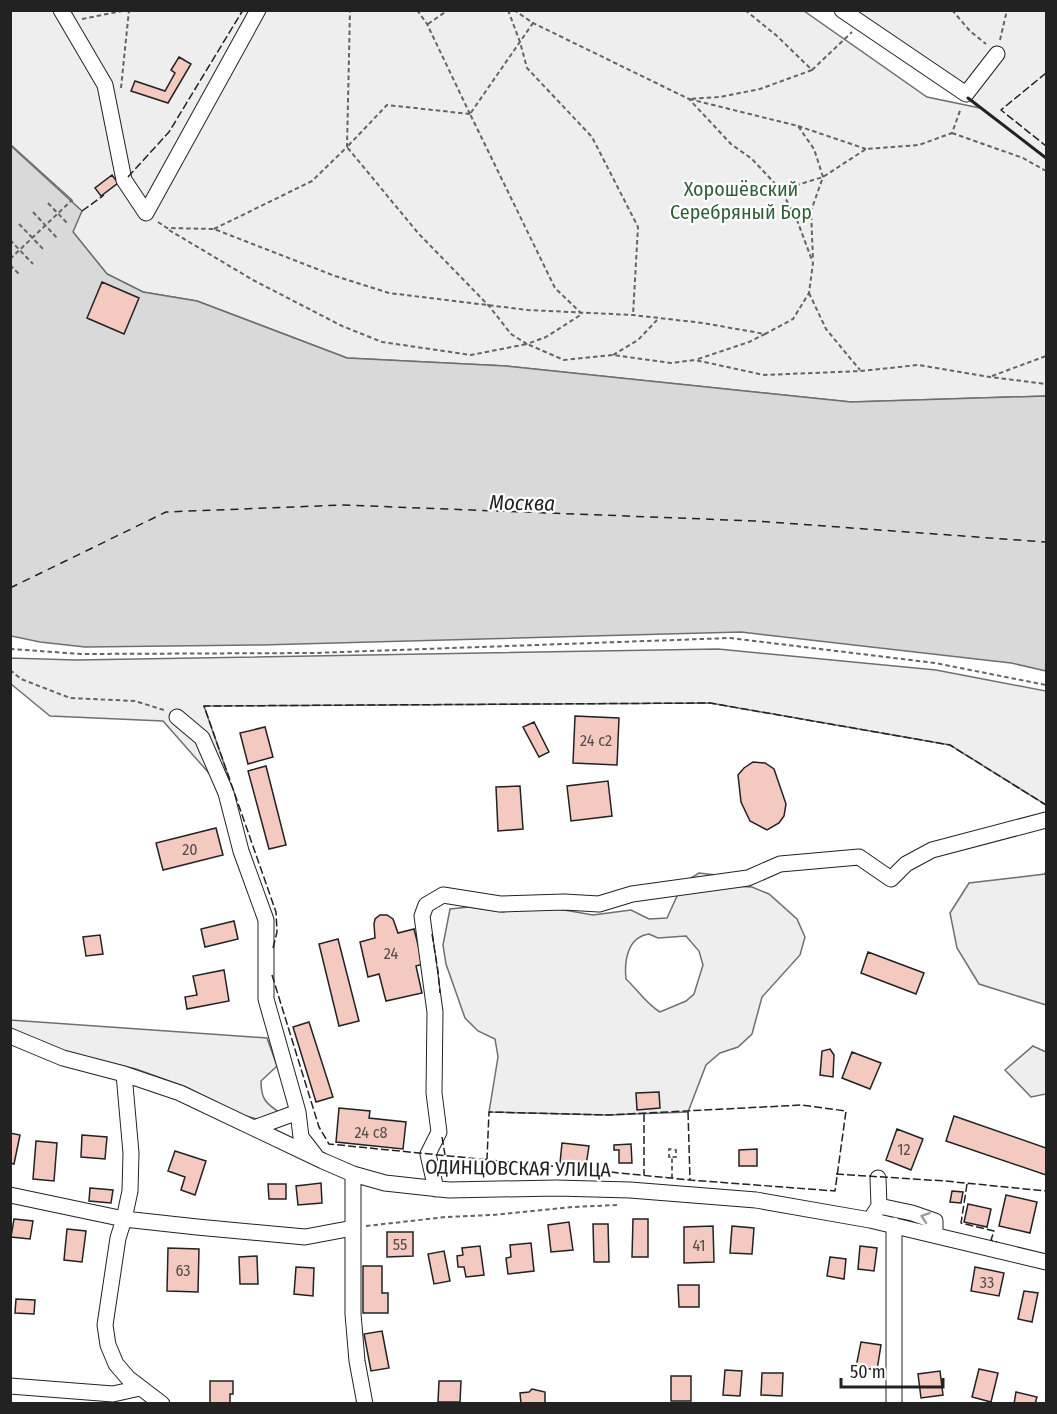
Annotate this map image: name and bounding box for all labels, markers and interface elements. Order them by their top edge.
park label: Хорошёвский Серебряный Бор [670,177,812,224]
water label: Москва [489,489,555,517]
house number: 24 с2 [580,731,612,750]
house number: 20 [182,840,198,859]
house number: 24 [384,944,398,963]
house number: 24 с8 [355,1123,387,1142]
house number: 12 [897,1140,911,1159]
street label: ОДИНЦОВСКАЯ УЛИЦА [425,1154,612,1182]
one-way arrow [920,1212,931,1225]
house number: 55 [393,1235,407,1254]
house number: 41 [692,1236,706,1255]
house number: 63 [175,1261,191,1280]
house number: 33 [980,1273,994,1292]
scale bar [841,1351,943,1389]
text: 50 m [850,1361,886,1383]

